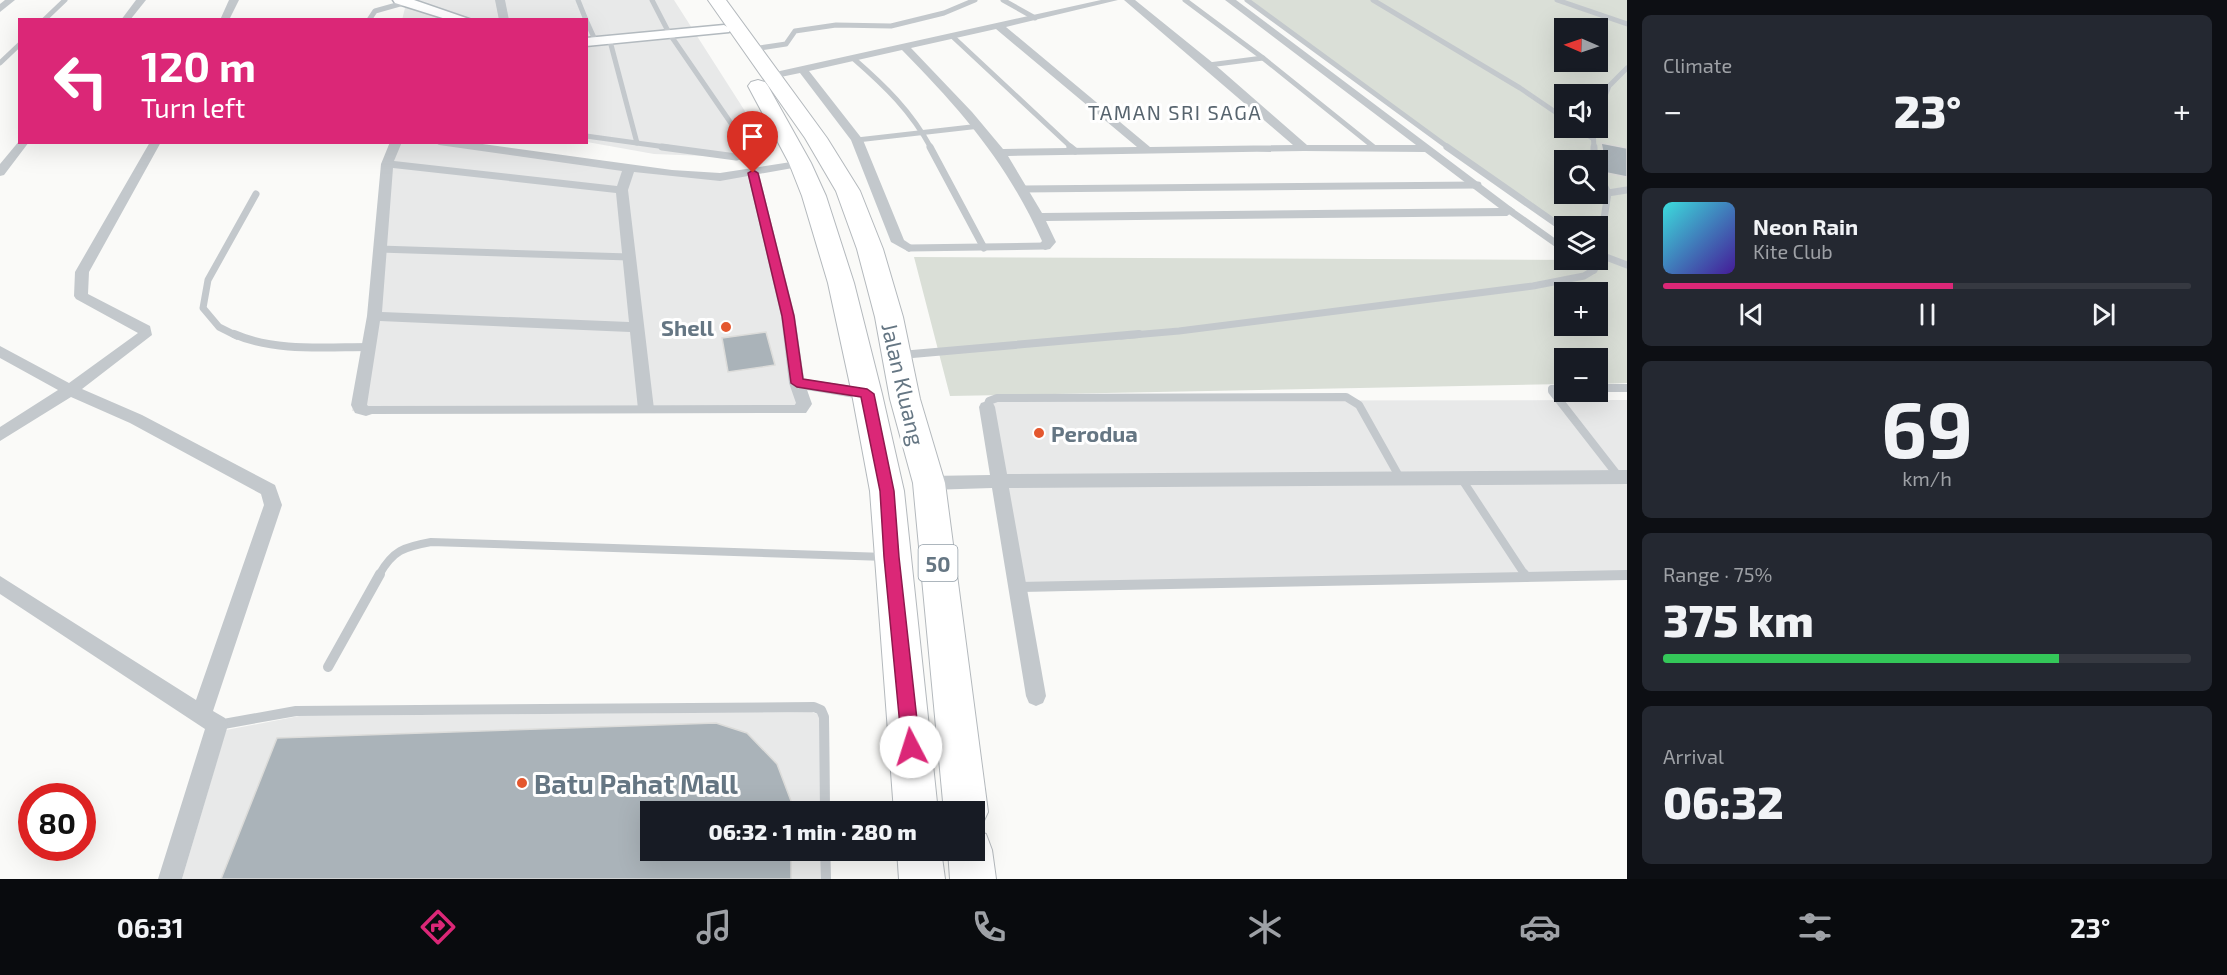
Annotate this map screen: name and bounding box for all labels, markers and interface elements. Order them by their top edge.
north arrow [1554,18,1608,72]
map controls [1554,18,1608,402]
text: 120 m [141,40,256,90]
icon: left [42,42,120,120]
text: Climate [1663,53,1732,77]
text: 23° [1894,83,1961,137]
button: sound [1554,84,1608,138]
text: − [1663,90,1682,130]
text: + [2173,90,2191,130]
text: Turn left [141,91,245,123]
district label: TAMAN SRI SAGA [1088,100,1262,124]
pin [727,111,778,173]
icon: arrive [736,120,769,153]
button: search [1554,150,1608,204]
text: Neon Rain [1753,213,1858,239]
button: layers [1554,216,1608,270]
text: Kite Club [1753,239,1833,263]
button: + [1554,282,1608,336]
icon: previous [1735,298,1768,331]
icon: pause [1911,298,1944,331]
icon: next [2087,298,2120,331]
place label: Shell [661,314,715,340]
marker: Shell [719,320,733,334]
street label: Jalan Kluang [877,320,931,448]
button: − [1554,348,1608,402]
text: 69 [1881,380,1973,474]
place label: Perodua [1051,420,1138,446]
marker: Perodua [1032,426,1046,440]
text: km/h [1902,466,1952,490]
road number: 50 [918,545,958,581]
text: Range · 75% [1663,562,1772,586]
text: 375 km [1663,592,1814,646]
position arrow [879,715,943,779]
text: Arrival [1663,744,1724,768]
place label: Batu Pahat Mall [534,767,738,799]
text: 06:32 [1663,774,1784,828]
marker: Batu Pahat Mall [515,776,529,790]
speed limit sign: 80 [18,783,96,861]
text: 06:32 · 1 min · 280 m [708,818,917,844]
icon: directions [417,906,459,948]
icon: music [693,906,735,948]
icon: phone [968,906,1010,948]
icon: climate [1244,906,1286,948]
icon: car [1519,906,1561,948]
icon: filters [1794,906,1836,948]
text: 06:31 [117,911,184,943]
text: 23° [2070,911,2110,943]

